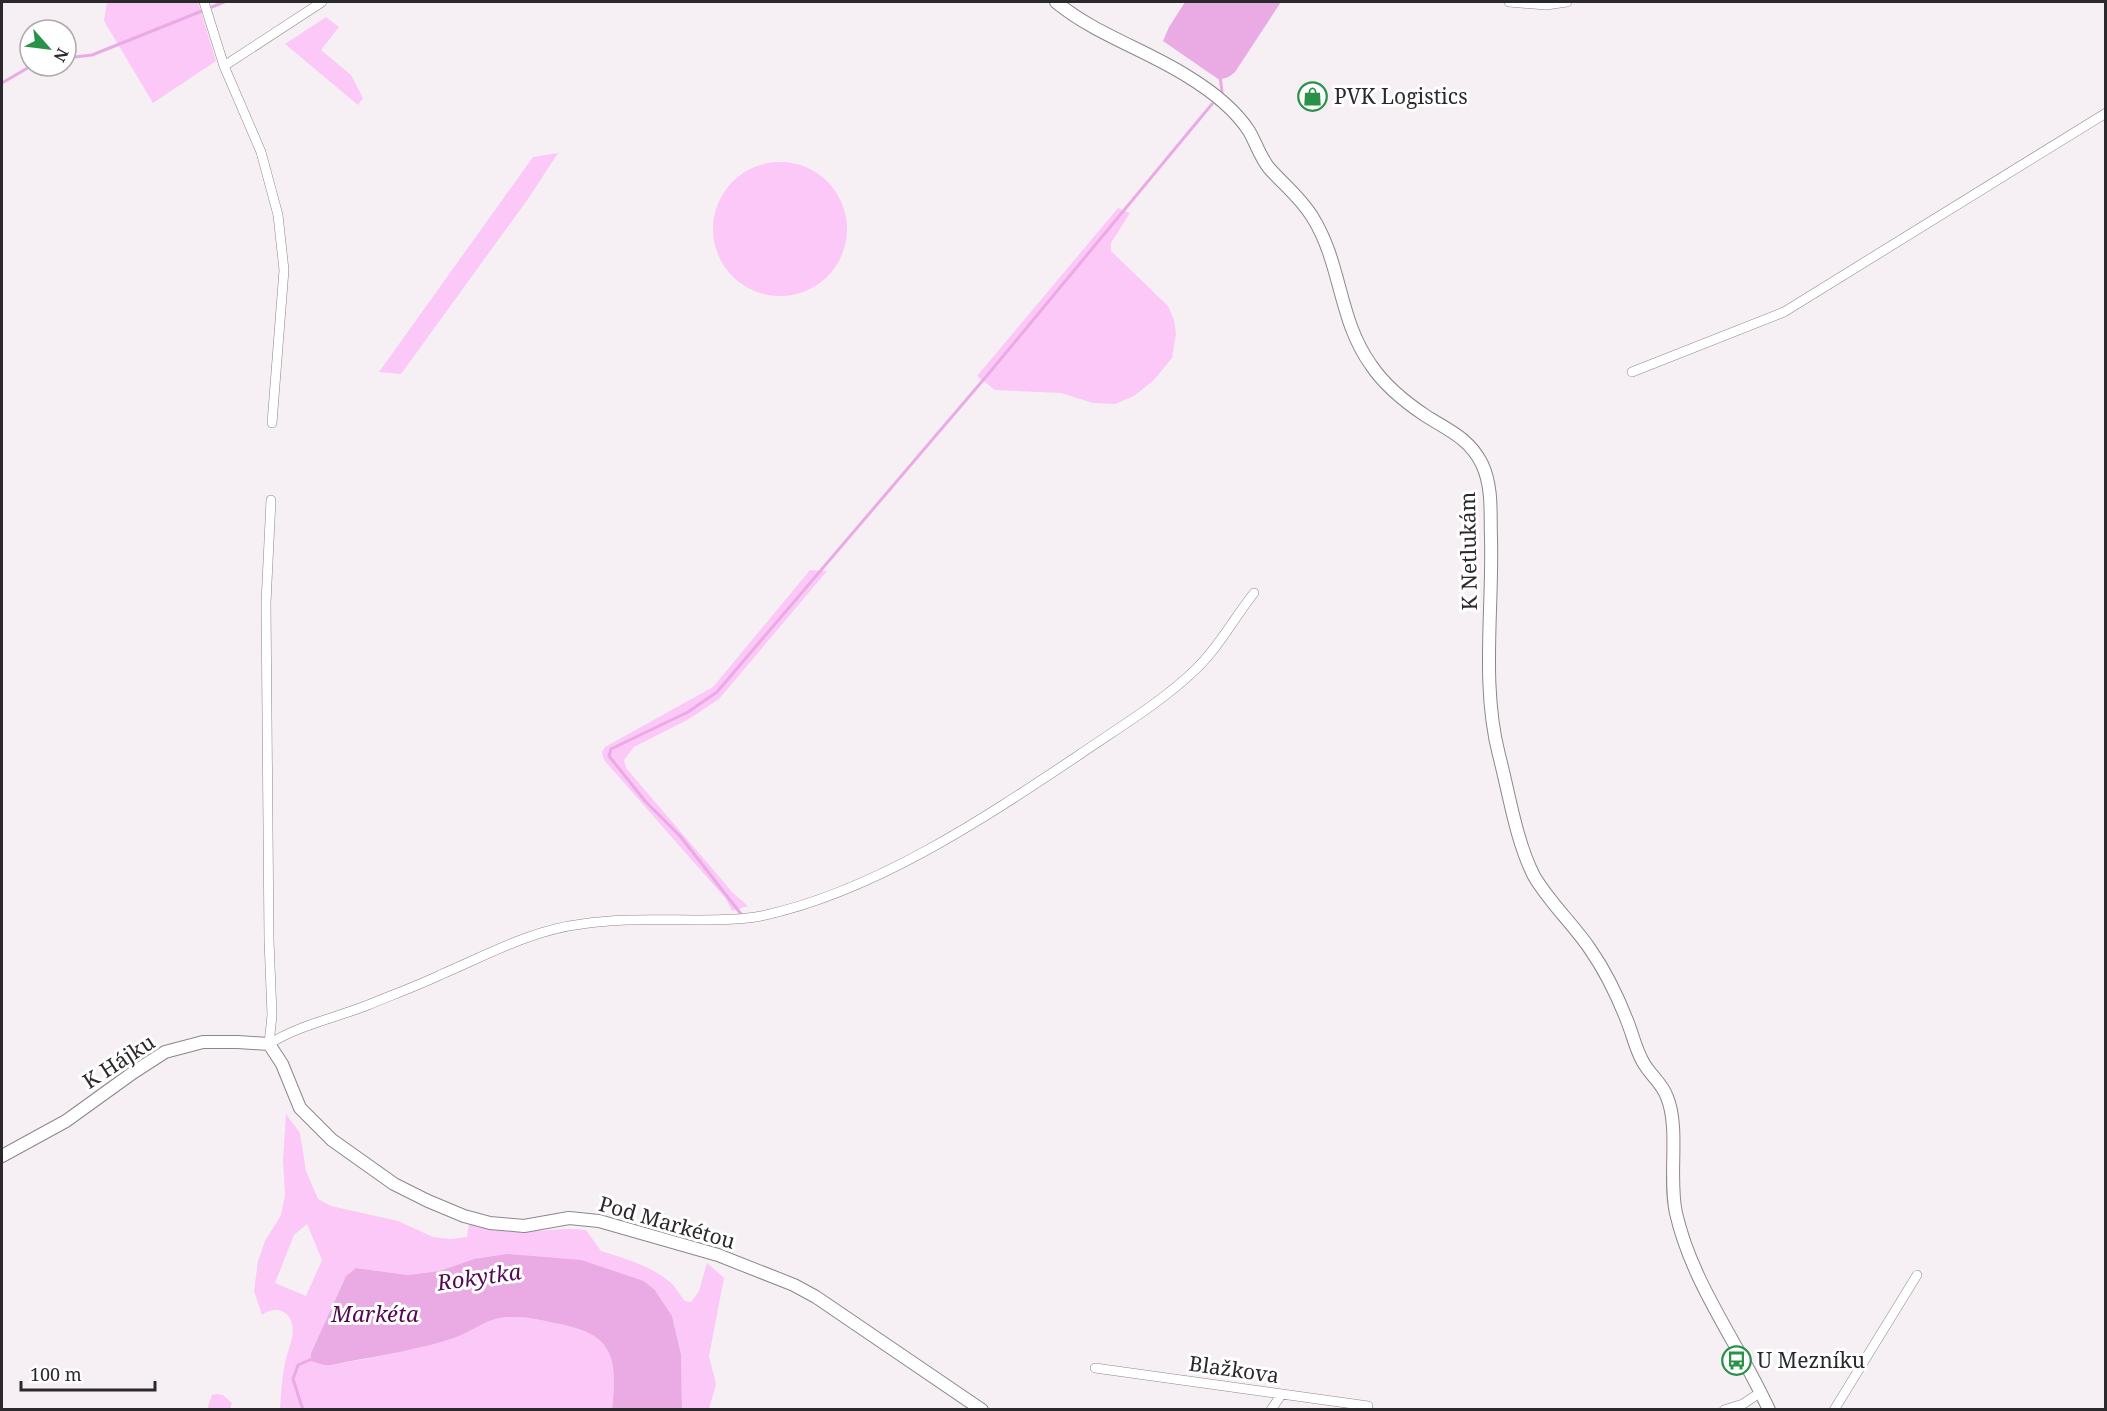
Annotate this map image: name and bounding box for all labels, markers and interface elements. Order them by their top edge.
north arrow [18,18,78,78]
text: N [48,44,74,66]
shop icon: PVK Logistics [1297,81,1329,113]
place label: PVK Logistics [1334,82,1468,110]
street label: K Netlukám [1453,491,1483,611]
street label: K Hájku [77,1027,160,1095]
street label: Pod Markétou [596,1189,739,1255]
water label: Rokytka [434,1255,523,1297]
water label: Markéta [330,1298,419,1328]
bus stop icon: U Mezníku [1720,1345,1752,1377]
place label: U Mezníku [1757,1346,1865,1374]
street label: Blažkova [1187,1349,1281,1389]
scale bar [21,1354,154,1392]
text: 100 m [30,1362,82,1386]

